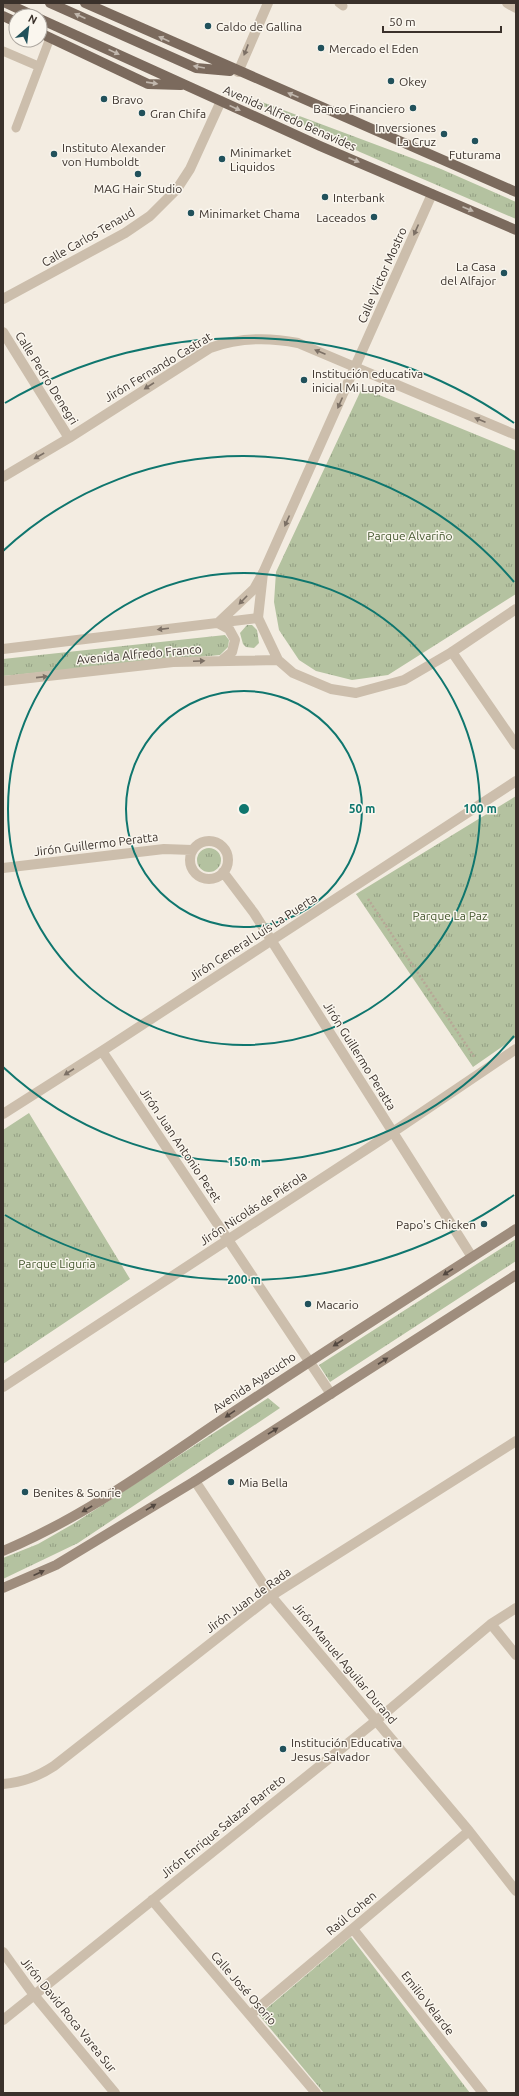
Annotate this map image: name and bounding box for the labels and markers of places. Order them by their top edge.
place label: Caldo de Gallina [216,20,302,33]
marker: Caldo de Gallina [203,21,213,31]
place label: Mercado el Eden [329,42,419,55]
marker: Mercado el Eden [316,43,326,53]
place label: Okey [399,75,427,88]
marker: Okey [386,76,396,86]
place label: Bravo [112,93,143,106]
marker: Bravo [99,94,109,104]
place label: Banco Financiero [313,102,405,115]
marker: Banco Financiero [408,103,418,113]
place label: Gran Chifa [150,107,206,120]
marker: Gran Chifa [137,108,147,118]
place label: Inversiones La Cruz [375,121,436,148]
marker: Inversiones La Cruz [439,129,449,139]
marker: Futurama [470,136,480,146]
place label: Instituto Alexander von Humboldt [62,141,166,168]
place label: Minimarket Liquidos [230,146,292,173]
place label: Futurama [449,148,501,161]
marker: Instituto Alexander von Humboldt [49,149,59,159]
marker: Minimarket Liquidos [217,154,227,164]
marker: MAG Hair Studio [133,169,143,179]
place label: MAG Hair Studio [94,182,182,195]
place label: Interbank [333,191,385,204]
marker: Interbank [320,192,330,202]
place label: Minimarket Chama [199,207,300,220]
marker: Minimarket Chama [186,208,196,218]
place label: Laceados [316,211,366,224]
marker: Laceados [369,212,379,222]
place label: La Casa del Alfajor [440,260,496,287]
marker: La Casa del Alfajor [499,268,509,278]
place label: Institución educativa inicial Mi Lupita [312,367,423,394]
marker: Institución educativa inicial Mi Lupita [299,375,309,385]
centre of rings [237,802,251,816]
place label: Papo's Chicken [396,1218,476,1231]
marker: Papo's Chicken [479,1219,489,1229]
place label: Macario [316,1298,359,1311]
marker: Macario [303,1299,313,1309]
place label: Mia Bella [239,1476,288,1489]
marker: Mia Bella [226,1477,236,1487]
place label: Benites & Sonrie [33,1486,121,1499]
marker: Benites & Sonrie [20,1487,30,1497]
place label: Institución Educativa Jesus Salvador [291,1736,402,1763]
marker: Institución Educativa Jesus Salvador [278,1744,288,1754]

